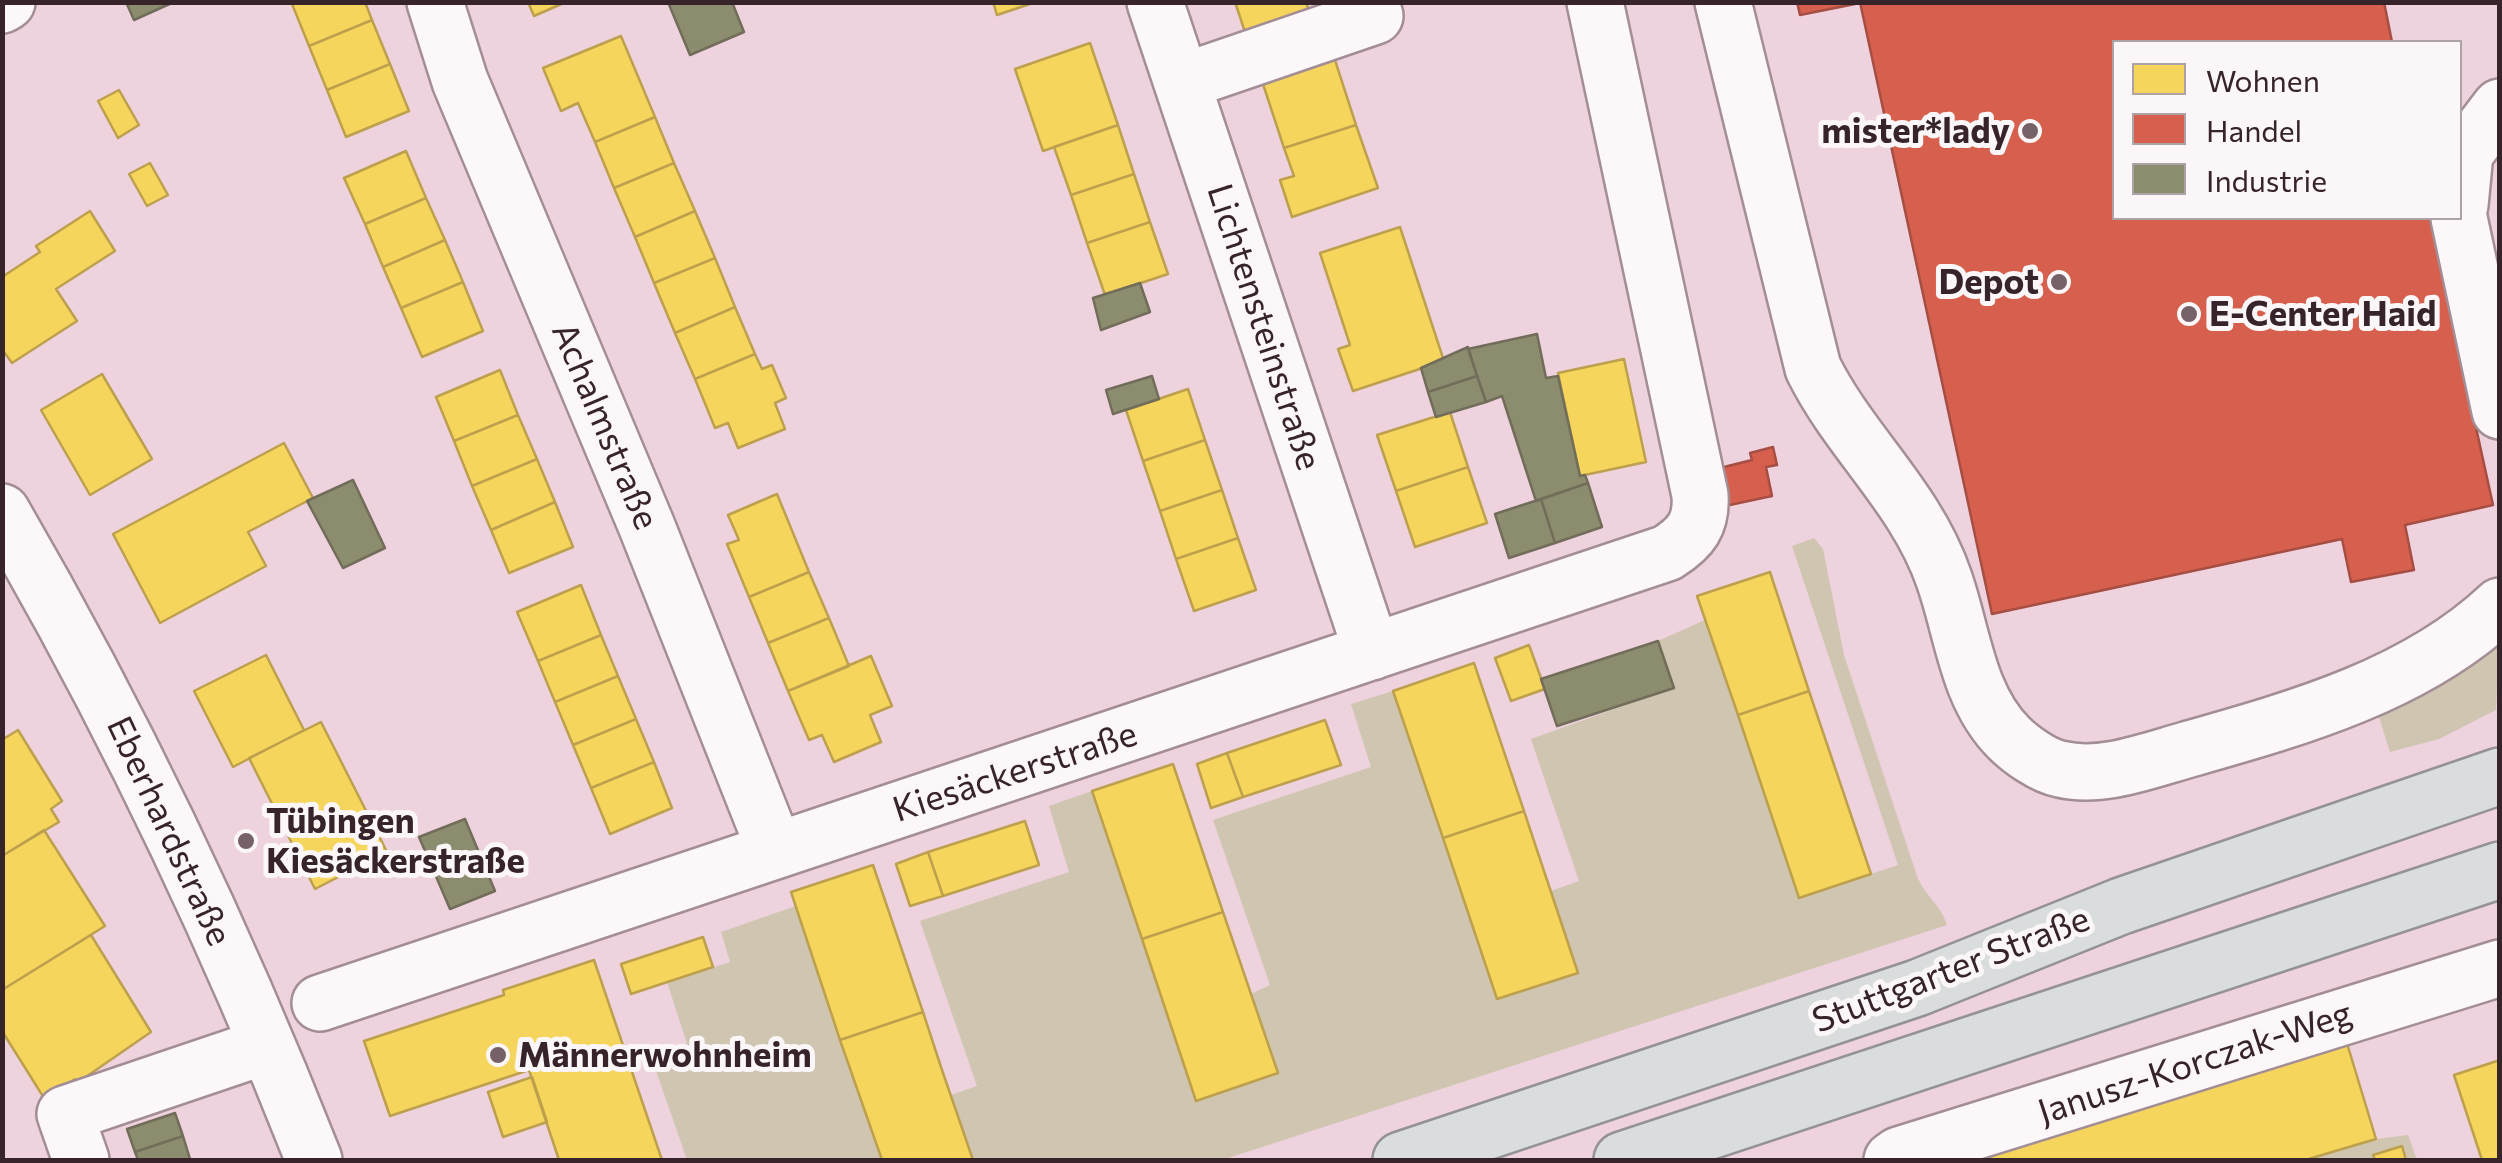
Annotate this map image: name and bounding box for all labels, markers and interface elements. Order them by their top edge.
legend [2112,40,2462,220]
text: Wohnen [2206,61,2320,98]
place label: mister*lady [1821,110,2010,152]
text: Handel [2206,111,2302,148]
marker: mister*lady [2019,120,2041,142]
text: Industrie [2206,161,2327,198]
street label: Lichtensteinstraße [1198,179,1330,475]
place label: Depot [1939,261,2039,303]
marker: Depot [2048,271,2070,293]
place label: E-Center Haid [2209,293,2437,335]
marker: E-Center Haid [2178,303,2200,325]
street label: Achalmstraße [543,316,667,536]
street label: Eberhardstraße [98,710,240,952]
street label: Kiesäckerstraße [888,713,1142,831]
place label: Tübingen Kiesäckerstraße [266,800,525,882]
marker: Tübingen Kiesäckerstraße [235,830,257,852]
street label: Stuttgarter Straße [1807,898,2095,1042]
street label: Janusz-Korczak-Weg [2033,992,2357,1134]
place label: Männerwohnheim [518,1034,812,1076]
marker: Männerwohnheim [487,1044,509,1066]

